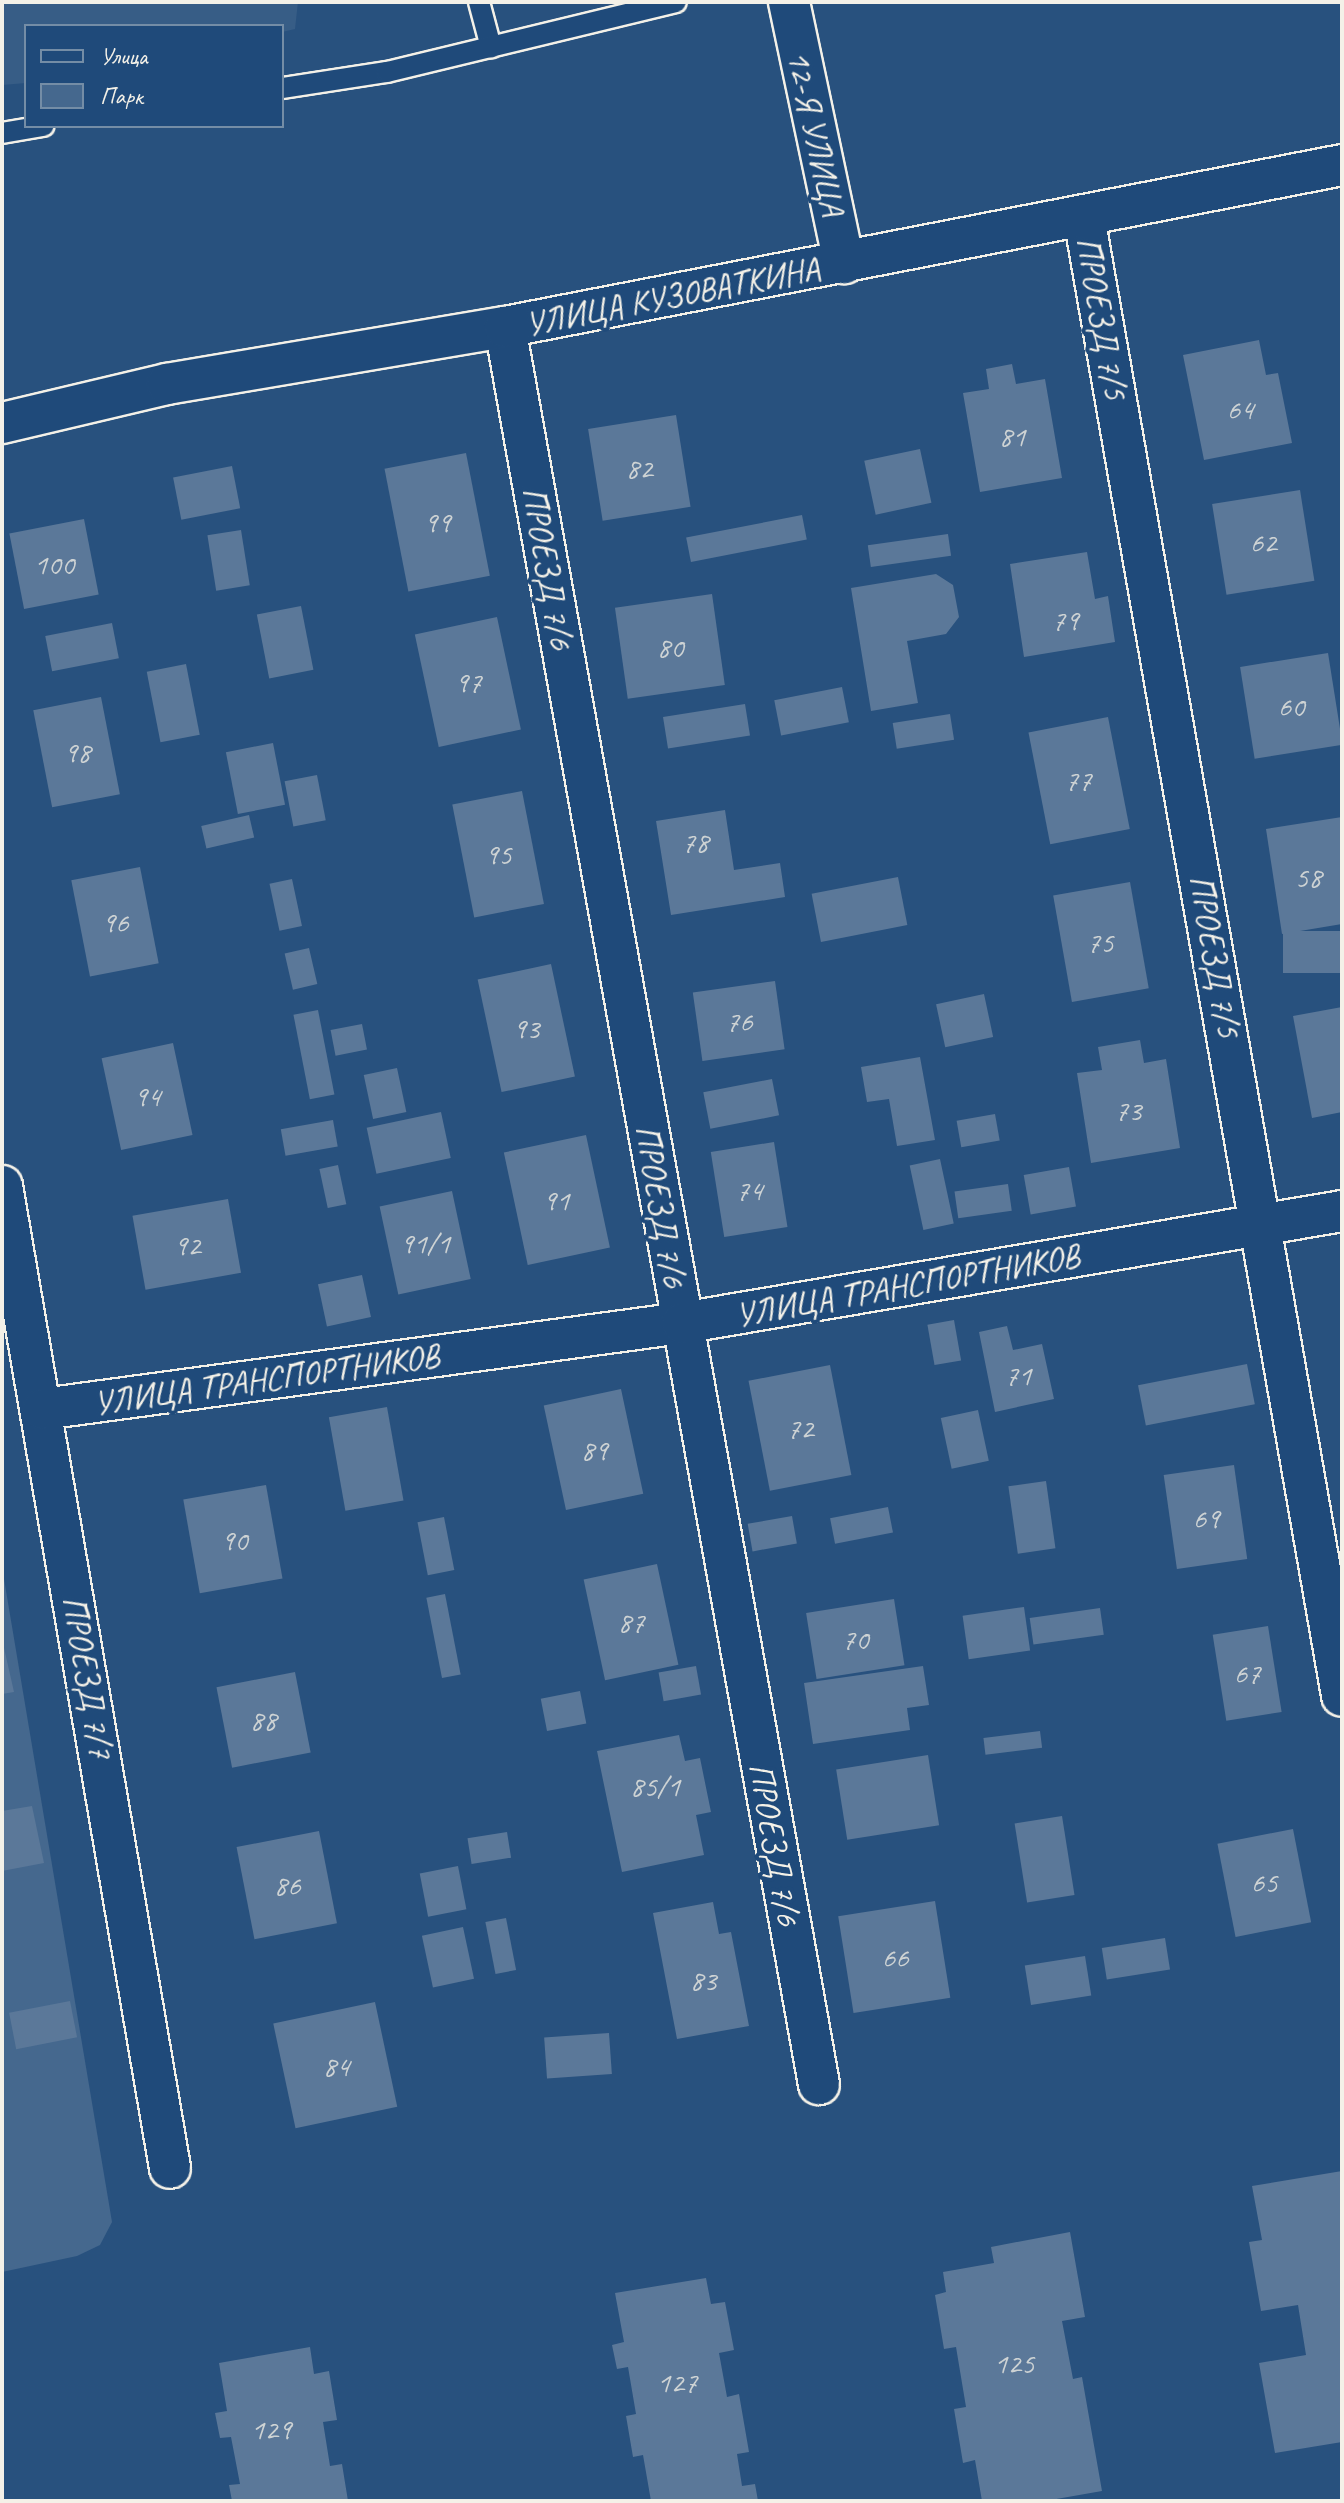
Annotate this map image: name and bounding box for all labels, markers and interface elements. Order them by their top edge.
legend [24,24,284,128]
text: Улица [100,41,148,71]
street label: 12-Я УЛИЦА [779,47,853,219]
text: Парк [100,81,143,111]
street label: ПРОЕЗД 7/5 [1068,234,1136,402]
street label: УЛИЦА КУЗОВАТКИНА [522,248,822,344]
house number: 64 [1227,391,1253,427]
house number: 81 [999,418,1025,454]
house number: 82 [626,450,652,486]
street label: ПРОЕЗД 7/6 [514,484,582,652]
house number: 99 [424,504,450,540]
house number: 62 [1250,524,1276,560]
house number: 100 [34,546,74,582]
house number: 79 [1052,602,1078,638]
house number: 80 [657,629,683,665]
house number: 97 [455,664,481,700]
house number: 60 [1278,688,1304,724]
house number: 98 [64,734,90,770]
house number: 77 [1065,762,1091,798]
house number: 78 [682,824,708,860]
house number: 95 [485,836,511,872]
house number: 58 [1295,859,1321,895]
street label: ПРОЕЗД 7/5 [1181,872,1249,1040]
house number: 96 [102,904,128,940]
house number: 75 [1087,924,1113,960]
house number: 76 [726,1003,752,1039]
house number: 93 [513,1010,539,1046]
house number: 94 [134,1078,160,1114]
house number: 73 [1115,1092,1141,1128]
street label: ПРОЕЗД 7/6 [627,1122,695,1290]
house number: 74 [736,1172,762,1208]
house number: 91 [543,1182,569,1218]
house number: 91/1 [400,1225,450,1261]
house number: 92 [174,1227,200,1263]
street label: УЛИЦА ТРАНСПОРТНИКОВ [731,1235,1083,1335]
street label: УЛИЦА ТРАНСПОРТНИКОВ [90,1334,442,1424]
house number: 71 [1005,1357,1031,1393]
house number: 72 [787,1410,813,1446]
house number: 89 [581,1432,607,1468]
house number: 69 [1193,1500,1219,1536]
house number: 90 [221,1522,247,1558]
street label: ПРОЕЗД 7/7 [54,1593,122,1761]
house number: 87 [618,1604,644,1640]
house number: 70 [842,1621,868,1657]
house number: 67 [1234,1655,1260,1691]
house number: 88 [250,1702,276,1738]
street label: ПРОЕЗД 7/6 [741,1760,809,1928]
house number: 85/1 [630,1768,680,1804]
house number: 65 [1251,1864,1277,1900]
house number: 86 [274,1867,300,1903]
house number: 66 [882,1939,908,1975]
house number: 83 [690,1962,716,1998]
house number: 84 [323,2048,349,2084]
house number: 125 [994,2345,1034,2381]
house number: 127 [657,2364,697,2400]
house number: 129 [251,2411,291,2447]

